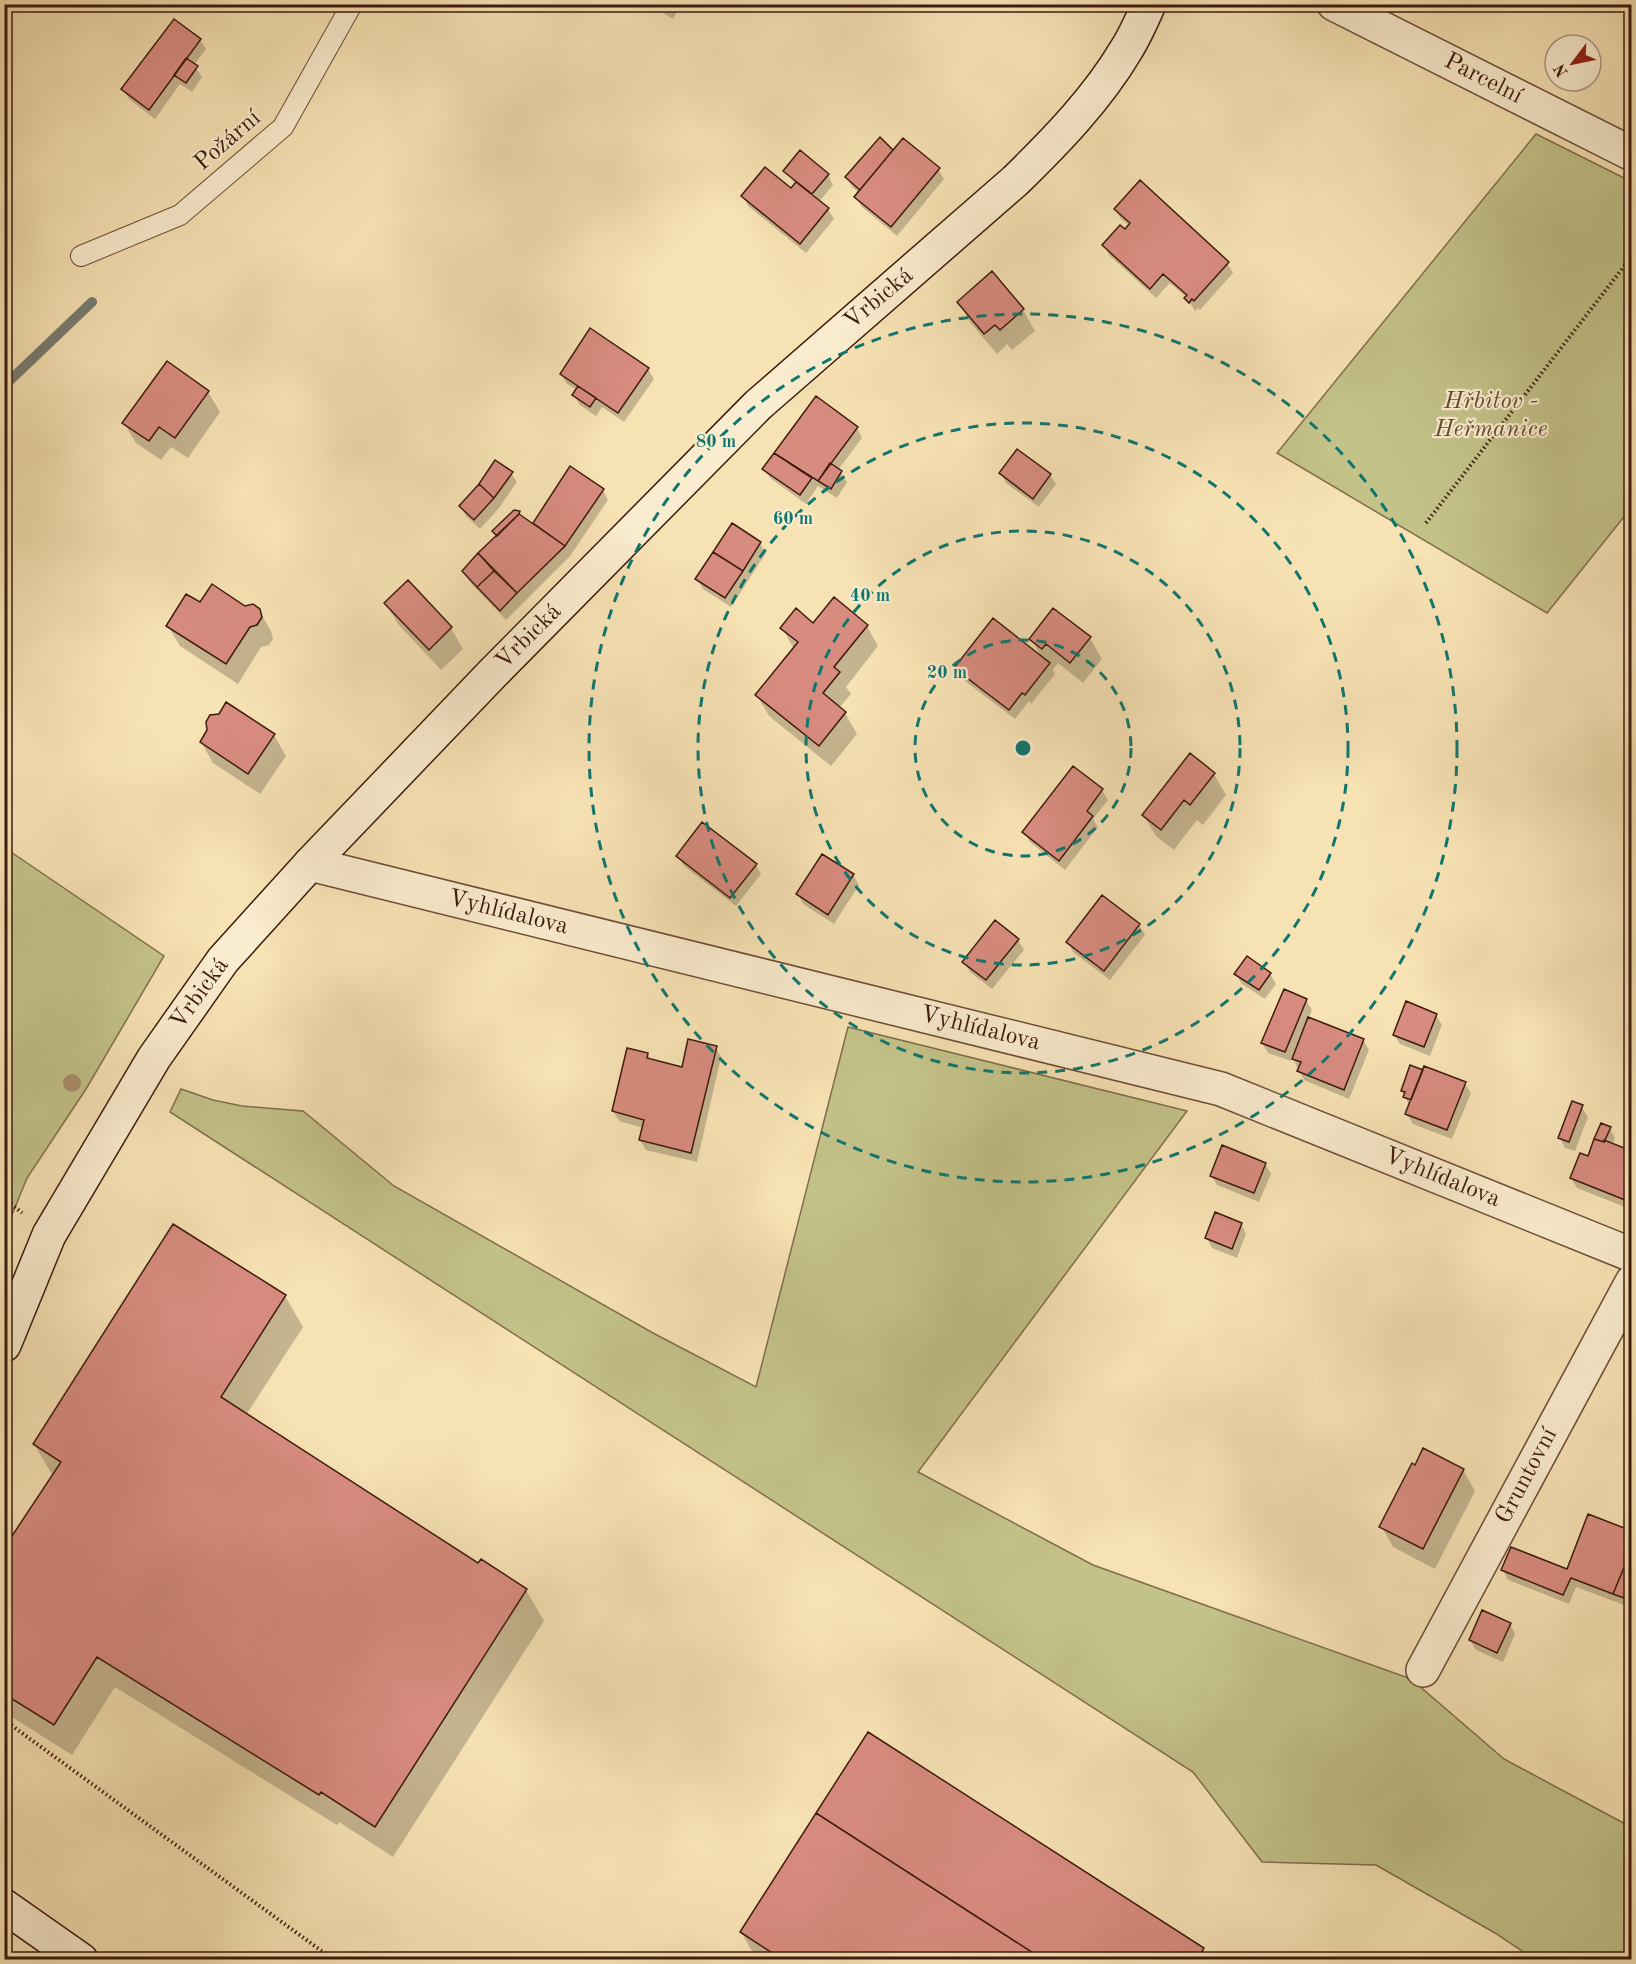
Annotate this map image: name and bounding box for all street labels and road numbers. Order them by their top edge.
street label: Parcelní [1440,49,1527,109]
street label: Požární [190,106,266,176]
street label: Vrbická [840,263,918,335]
street label: Vrbická [492,599,567,674]
street label: Vyhlídalova [445,886,571,940]
street label: Vrbická [166,954,234,1034]
street label: Vyhlídalova [917,1002,1043,1056]
street label: Vyhlídalova [1381,1144,1504,1212]
street label: Gruntovní [1492,1424,1562,1528]

